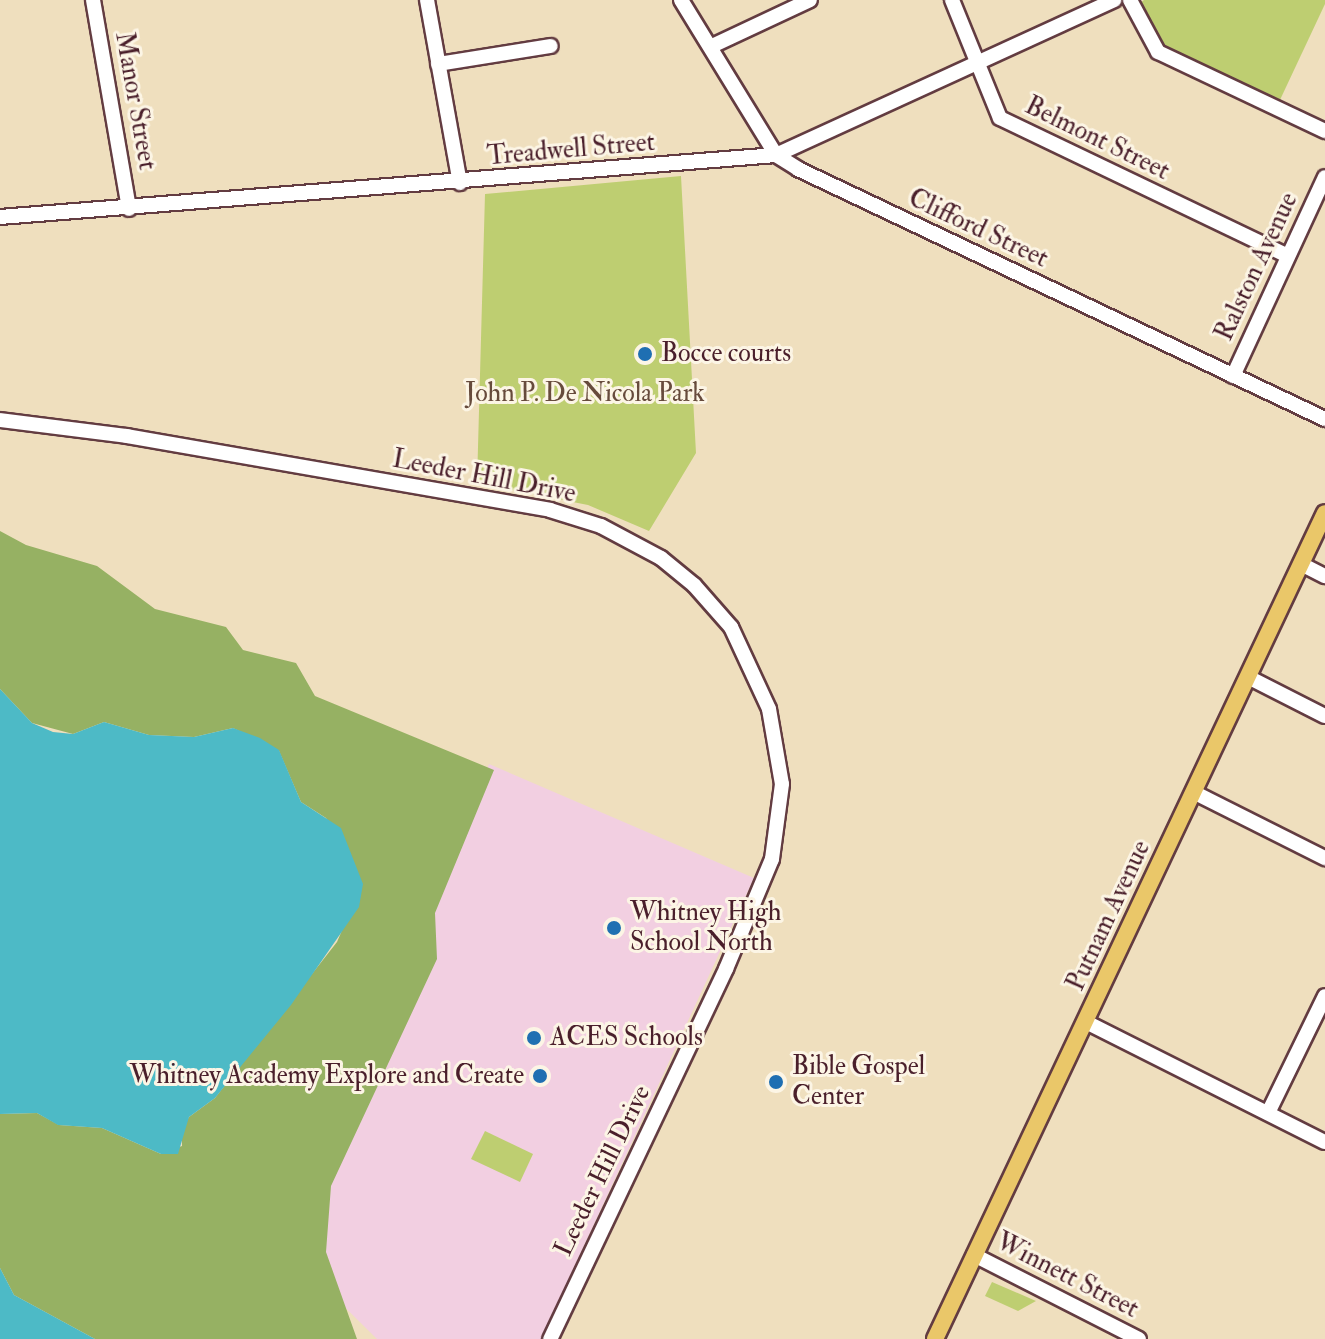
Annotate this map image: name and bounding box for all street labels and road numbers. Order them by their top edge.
street label: Manor Street [108,30,162,172]
street label: Belmont Street [1020,91,1174,187]
street label: Treadwell Street [486,127,656,173]
street label: Clifford Street [903,183,1053,275]
street label: Ralston Avenue [1209,188,1305,346]
street label: Leeder Hill Drive [390,444,578,510]
street label: Putnam Avenue [1061,836,1157,996]
street label: Leeder Hill Drive [548,1081,658,1261]
street label: Winnett Street [990,1227,1144,1325]

